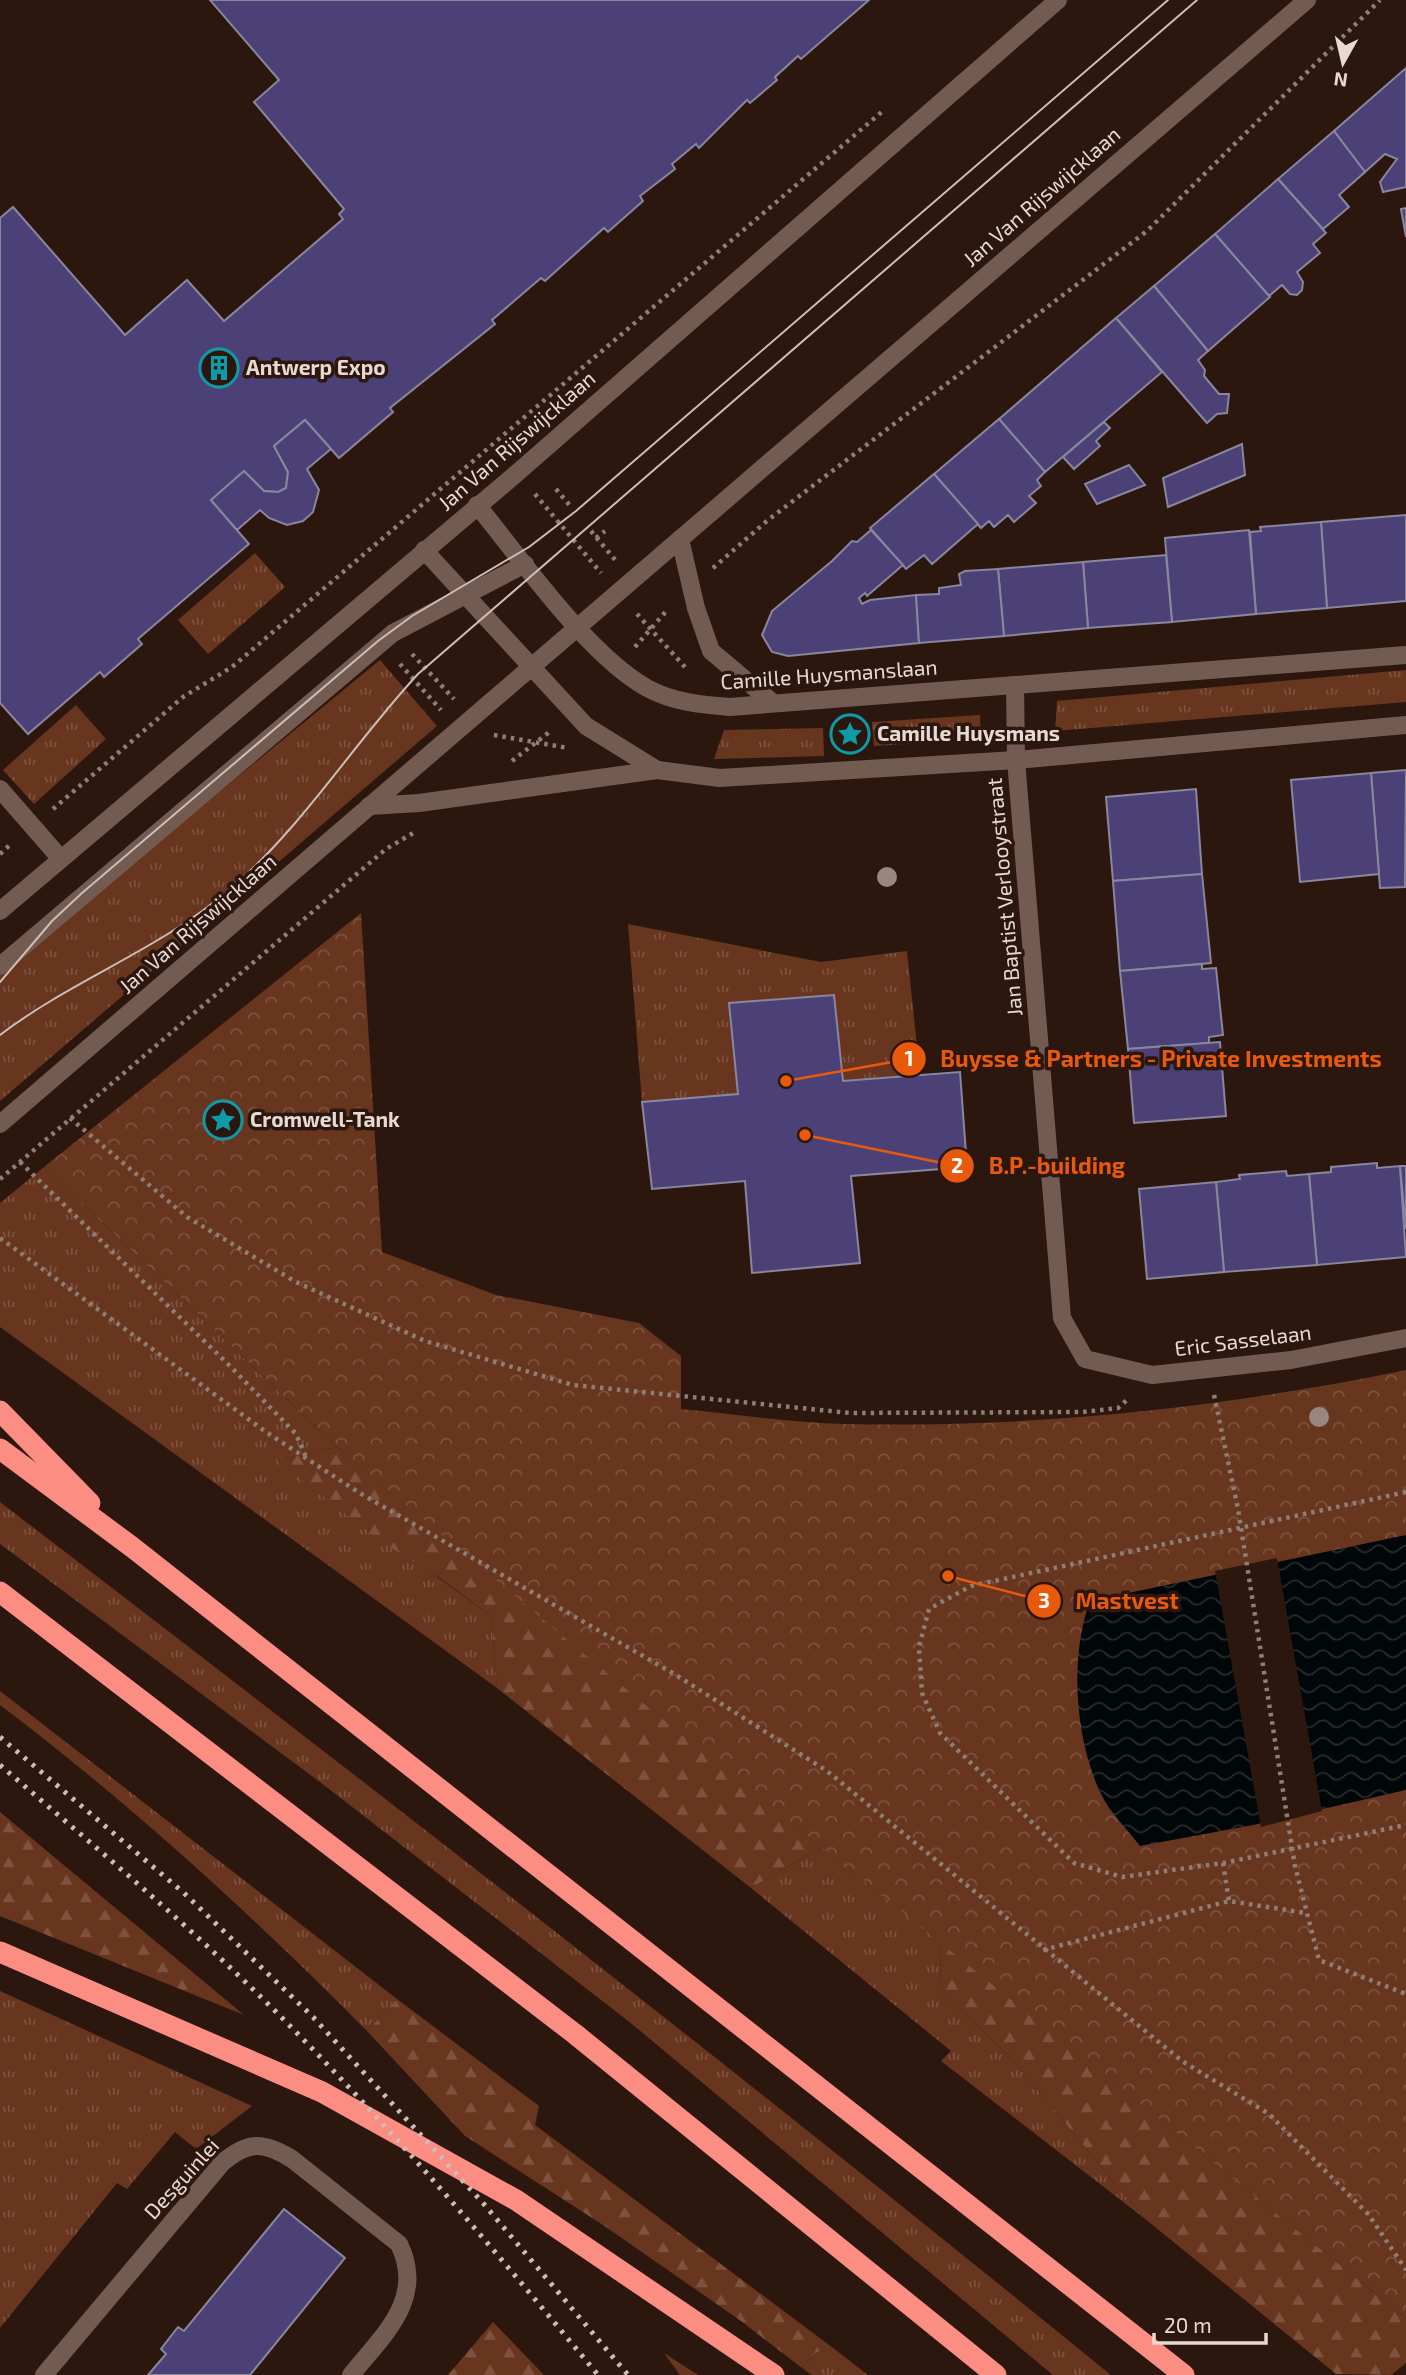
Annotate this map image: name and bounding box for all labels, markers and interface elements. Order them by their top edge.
north arrow [1308,28,1378,98]
text: N [1332,68,1349,93]
street label: Jan Van Rijswijcklaan [957,121,1125,272]
building icon: Antwerp Expo [198,347,240,389]
place label: Antwerp Expo [246,354,386,379]
street label: Jan Van Rijswijcklaan [432,365,600,516]
street label: Camille Huysmanslaan [719,653,938,694]
place icon: Camille Huysmans [829,713,871,755]
place label: Camille Huysmans [877,720,1060,746]
street label: Jan Baptist Verlooystraat [981,777,1026,1017]
street label: Jan Van Rijswijcklaan [113,848,281,999]
callout: Buysse & Partners - Private Investments [891,1037,1396,1081]
text: Buysse & Partners - Private Investments [940,1044,1382,1072]
text: 1 [904,1045,914,1070]
place icon: Cromwell-Tank [202,1099,244,1141]
place label: Cromwell-Tank [250,1106,400,1131]
callout: B.P.-building [939,1144,1139,1188]
text: B.P.-building [989,1151,1126,1179]
text: 2 [951,1152,963,1177]
street label: Eric Sasselaan [1173,1319,1313,1360]
callout: Mastvest [1027,1579,1193,1623]
text: Mastvest [1075,1586,1179,1614]
text: 3 [1038,1587,1050,1612]
street label: Desguinlei [138,2133,224,2223]
scale bar [1154,2302,1266,2346]
text: 20 m [1164,2312,1212,2337]

